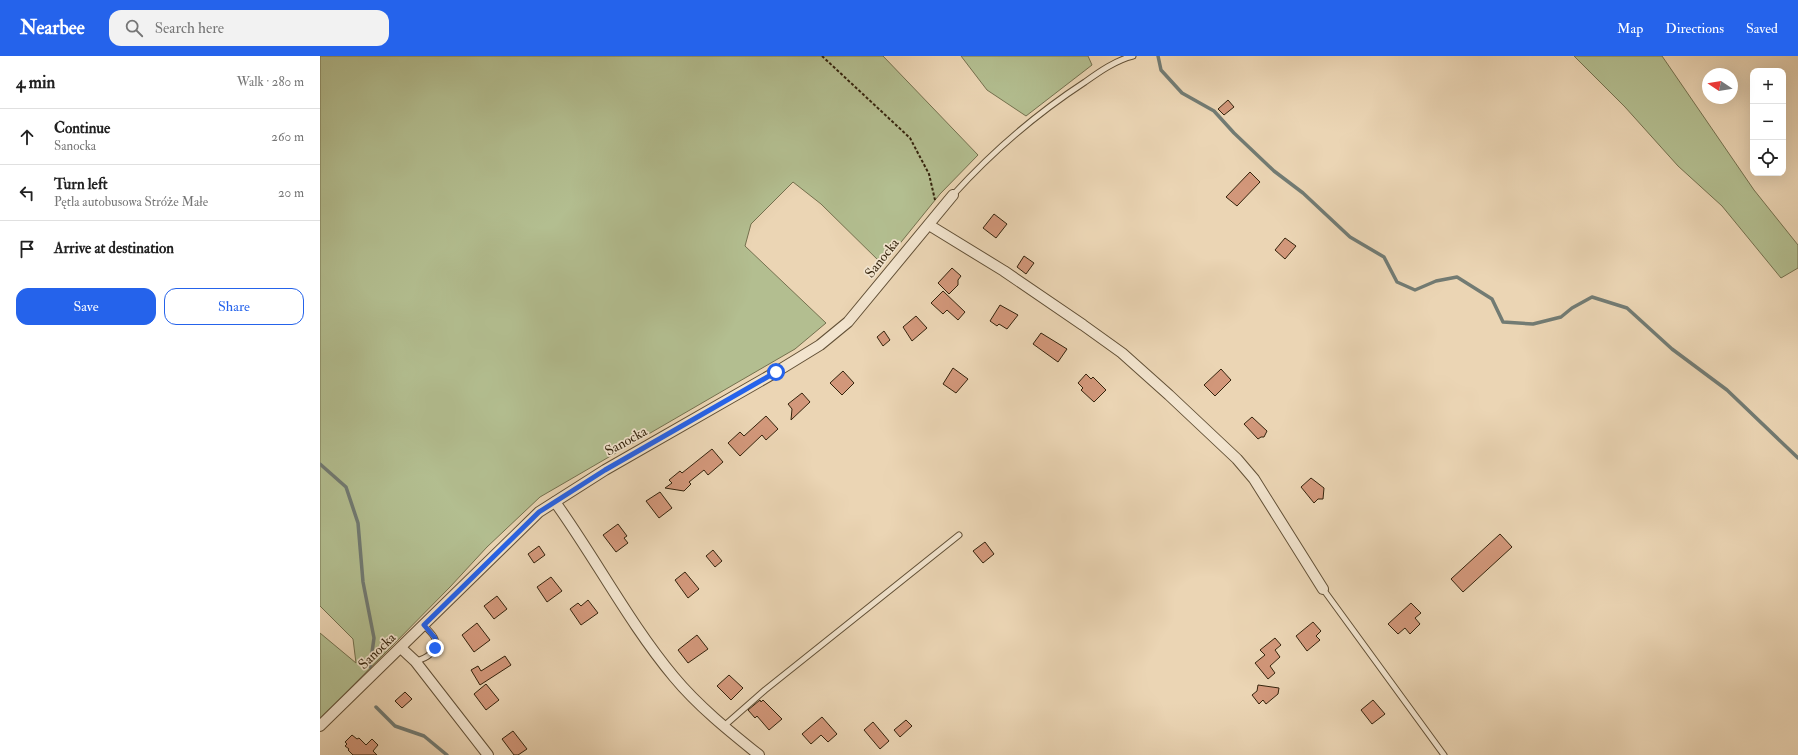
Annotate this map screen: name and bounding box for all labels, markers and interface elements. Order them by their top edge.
search box [109,10,389,46]
text: Nearbee [20,16,85,40]
icon: search [123,17,145,39]
text: Search here [155,19,224,38]
text: Map [1617,20,1643,37]
text: Directions [1665,20,1724,37]
text: Saved [1746,20,1778,37]
north arrow [1702,68,1738,104]
map controls [1750,68,1786,176]
button: + [1750,68,1786,104]
text: 4 min [16,72,55,93]
text: Walk · 280 m [237,74,304,90]
button: − [1750,104,1786,140]
text: Continue [54,119,110,138]
icon: ahead [16,126,38,148]
text: 260 m [271,129,304,145]
text: Sanocka [54,138,96,154]
button: locate [1750,140,1786,176]
text: Turn left [54,175,108,194]
icon: left [16,182,38,204]
text: 20 m [278,185,304,201]
text: Pętla autobusowa Stróże Małe [54,194,208,210]
street label: Sanocka [861,235,903,281]
icon: arrive [16,238,38,260]
text: Arrive at destination [54,239,174,258]
button: Save [16,288,156,325]
button: Share [164,288,304,325]
route start [767,363,785,381]
street label: Sanocka [602,422,650,459]
street label: Sanocka [355,629,399,673]
route end [426,639,444,657]

